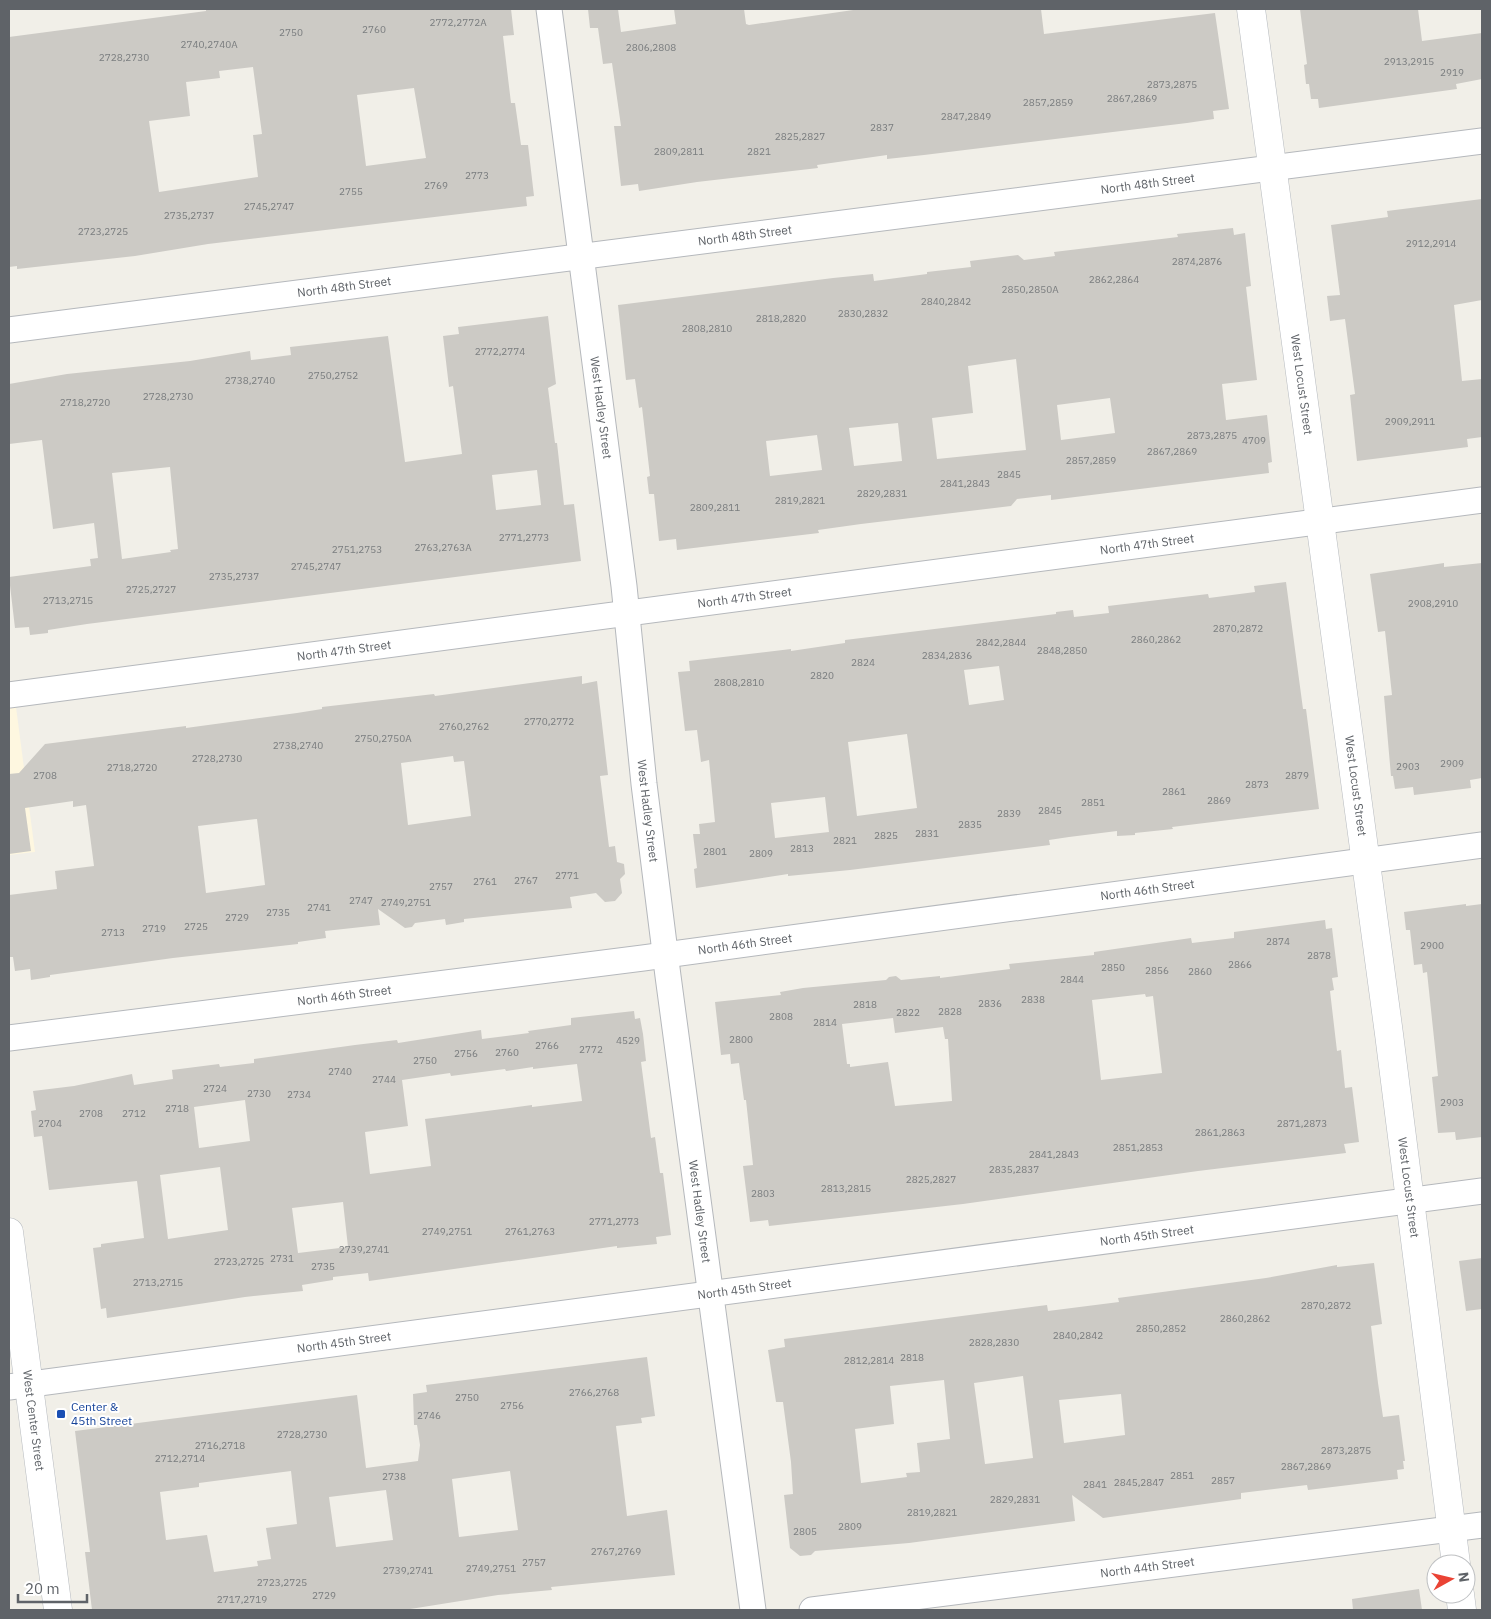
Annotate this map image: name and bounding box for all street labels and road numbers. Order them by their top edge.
street label: North 48th Street [1100,170,1196,197]
street label: North 48th Street [697,222,793,249]
street label: North 48th Street [296,273,392,300]
street label: West Locust Street [1288,333,1316,436]
street label: West Hadley Street [587,355,615,460]
street label: North 47th Street [1099,530,1195,558]
street label: North 47th Street [697,583,793,611]
street label: North 47th Street [296,636,392,664]
street label: West Locust Street [1342,735,1370,837]
street label: West Hadley Street [635,759,662,863]
street label: North 46th Street [1099,876,1195,903]
street label: North 46th Street [697,930,793,958]
street label: North 46th Street [296,982,392,1009]
street label: West Locust Street [1395,1136,1423,1239]
street label: West Hadley Street [686,1159,714,1264]
street label: North 45th Street [1099,1221,1195,1249]
street label: North 45th Street [696,1275,792,1302]
street label: North 45th Street [296,1328,392,1356]
street label: West Center Street [20,1369,48,1472]
street label: North 44th Street [1099,1554,1195,1580]

